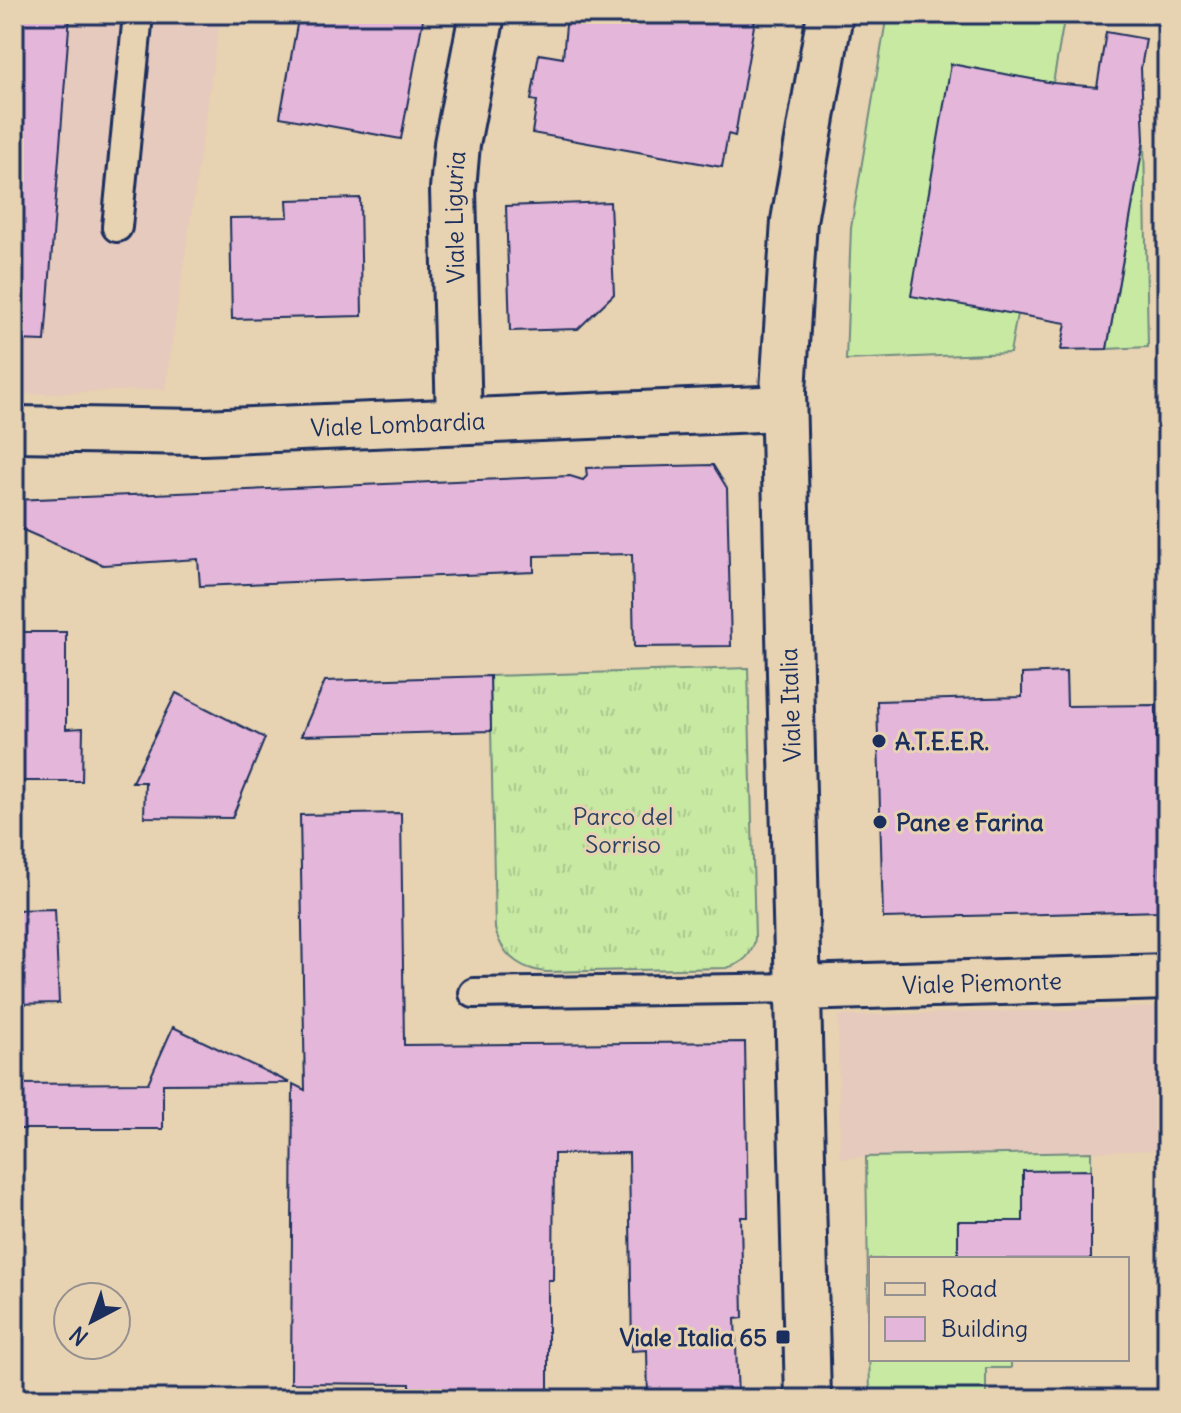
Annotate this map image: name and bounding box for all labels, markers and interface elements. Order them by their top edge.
street label: Viale Liguria [438,149,471,284]
street label: Viale Lombardia [310,405,486,443]
street label: Viale Italia [773,647,807,763]
place label: A.T.E.E.R. [895,726,989,756]
marker: A.T.E.E.R. [870,732,888,750]
park label: Parco del Sorriso [573,801,673,859]
place label: Pane e Farina [896,807,1044,837]
marker: Pane e Farina [871,813,889,831]
street label: Viale Piemonte [902,965,1062,1000]
legend [869,1257,1129,1361]
text: Road [941,1273,997,1303]
north arrow [52,1281,132,1361]
text: Building [941,1313,1028,1343]
text: N [64,1321,94,1352]
place label: Viale Italia 65 [619,1322,767,1352]
marker: Viale Italia 65 [774,1328,792,1346]

